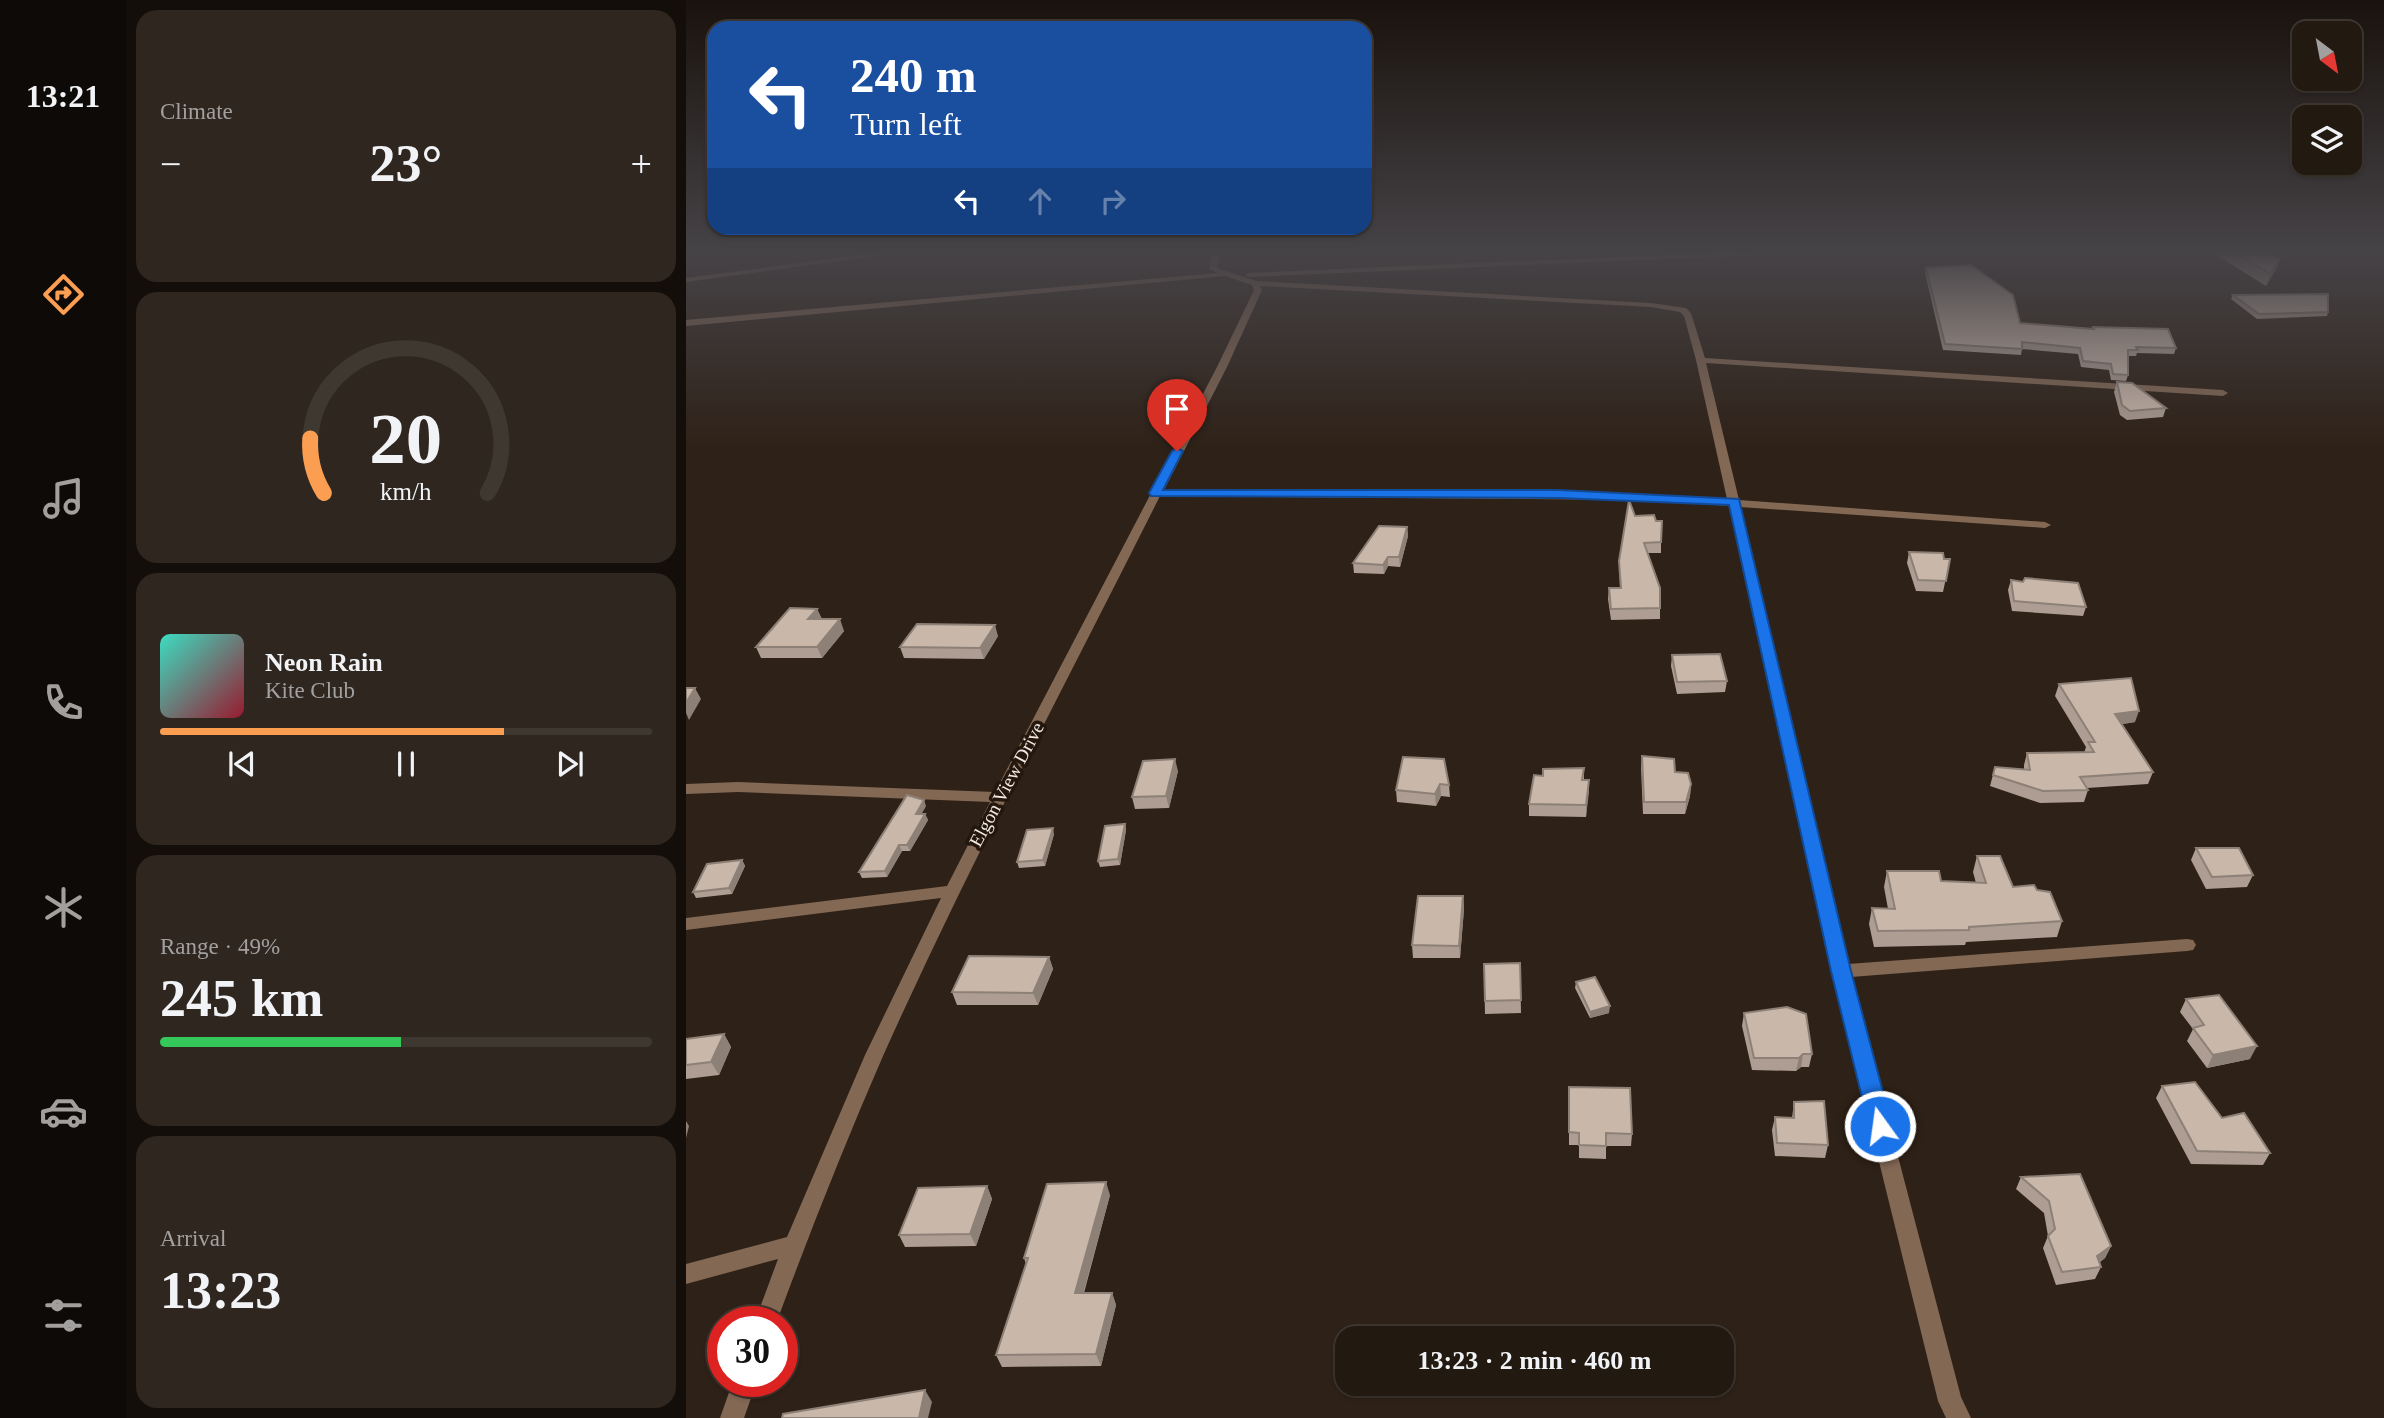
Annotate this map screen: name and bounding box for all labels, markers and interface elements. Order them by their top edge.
north arrow [2292,21,2362,91]
map controls [2292,21,2362,175]
text: 240 m [850,48,977,103]
icon: left [735,49,826,140]
text: 13:21 [26,78,100,114]
text: Climate [160,99,233,124]
button: layers [2292,105,2362,175]
text: Turn left [850,106,962,142]
text: 23° [370,135,442,192]
text: − [160,143,181,185]
text: + [631,143,652,185]
icon: left [948,182,986,220]
icon: ahead [1021,182,1059,220]
icon: right [1094,182,1132,220]
icon: directions [39,270,88,319]
pin [1147,379,1207,451]
icon: arrive [1158,390,1196,428]
text: 20 [370,399,442,480]
icon: music [39,474,88,523]
text: km/h [380,478,432,505]
text: Neon Rain [265,648,383,677]
icon: phone [39,678,88,727]
text: Kite Club [265,678,355,703]
street label: Elgon View Drive [965,718,1048,850]
icon: previous [223,745,261,783]
icon: pause [387,745,425,783]
icon: next [551,745,589,783]
icon: climate [39,883,88,932]
text: Range · 49% [160,934,280,959]
text: 245 km [160,970,323,1027]
icon: car [39,1087,88,1136]
position arrow [1843,1089,1917,1163]
text: Arrival [160,1226,226,1251]
text: 13:23 [160,1262,281,1319]
icon: filters [39,1291,88,1340]
speed limit sign: 30 [707,1306,798,1397]
text: 13:23 · 2 min · 460 m [1418,1346,1652,1375]

